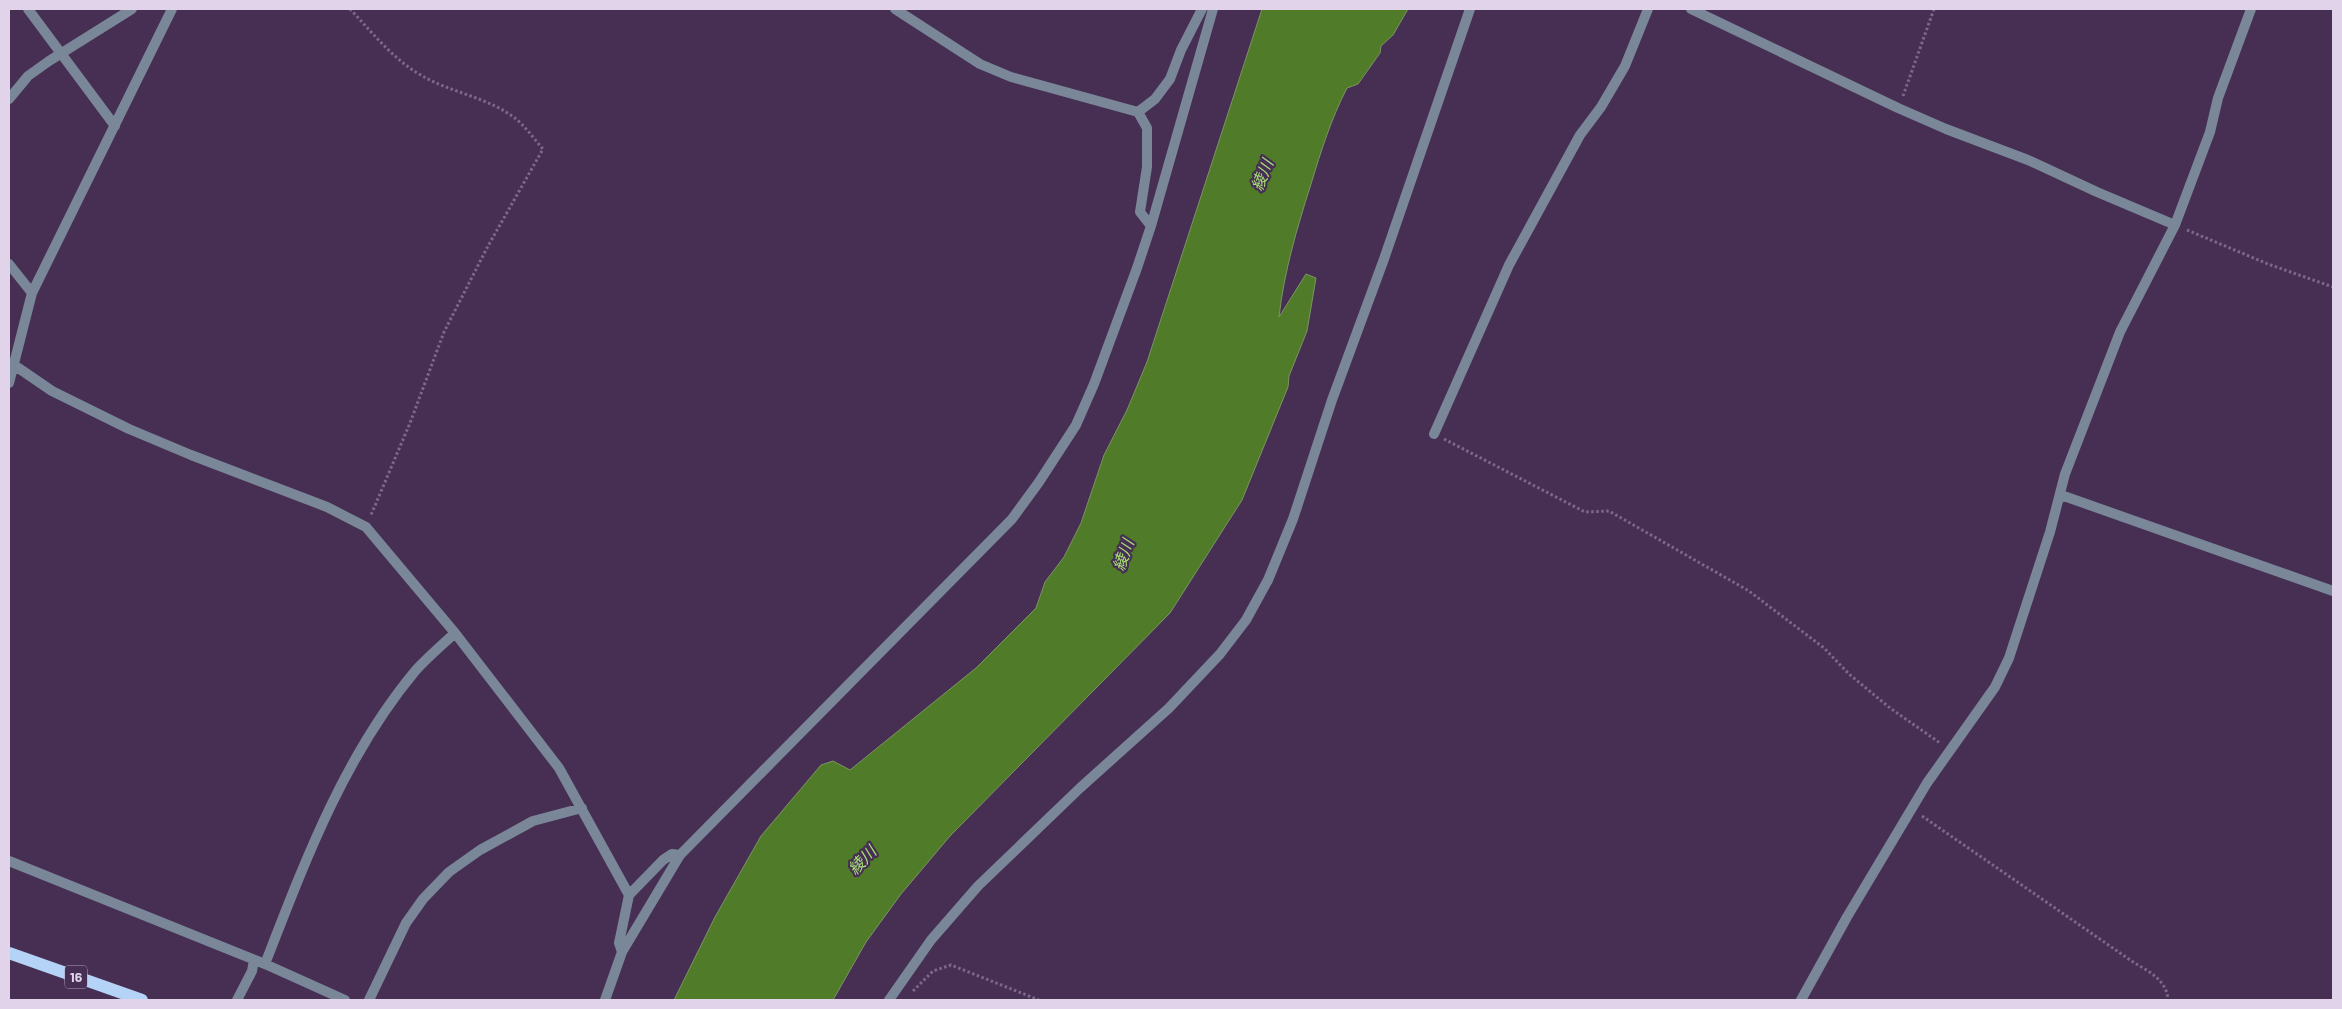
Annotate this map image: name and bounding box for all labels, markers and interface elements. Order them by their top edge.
water label: 綾川 [1247,155,1277,193]
water label: 綾川 [1108,535,1137,573]
water label: 綾川 [844,840,881,878]
road number: 16 [65,966,87,989]

